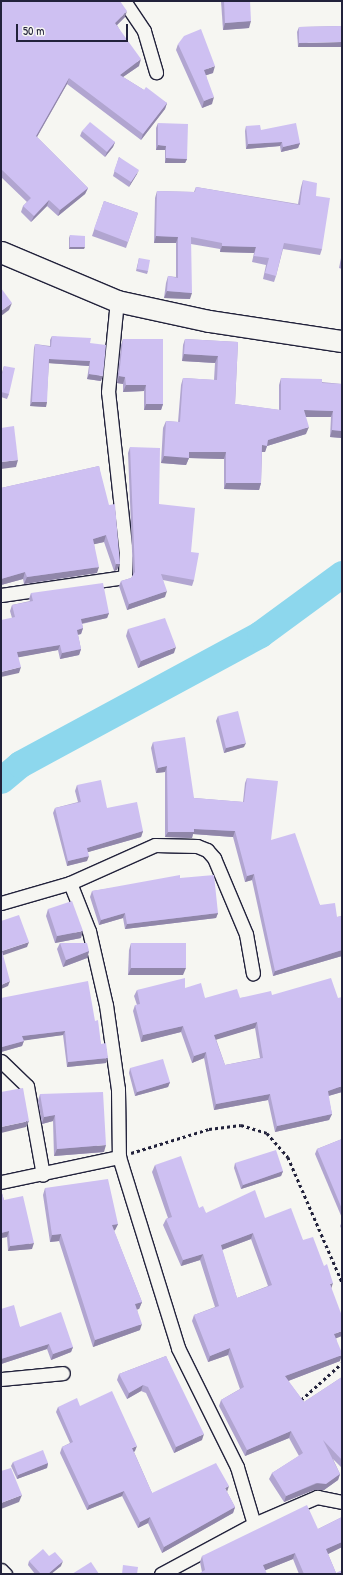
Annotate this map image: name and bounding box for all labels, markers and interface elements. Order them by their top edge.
scale bar [18,16,130,42]
text: 50 m [23,22,44,39]

